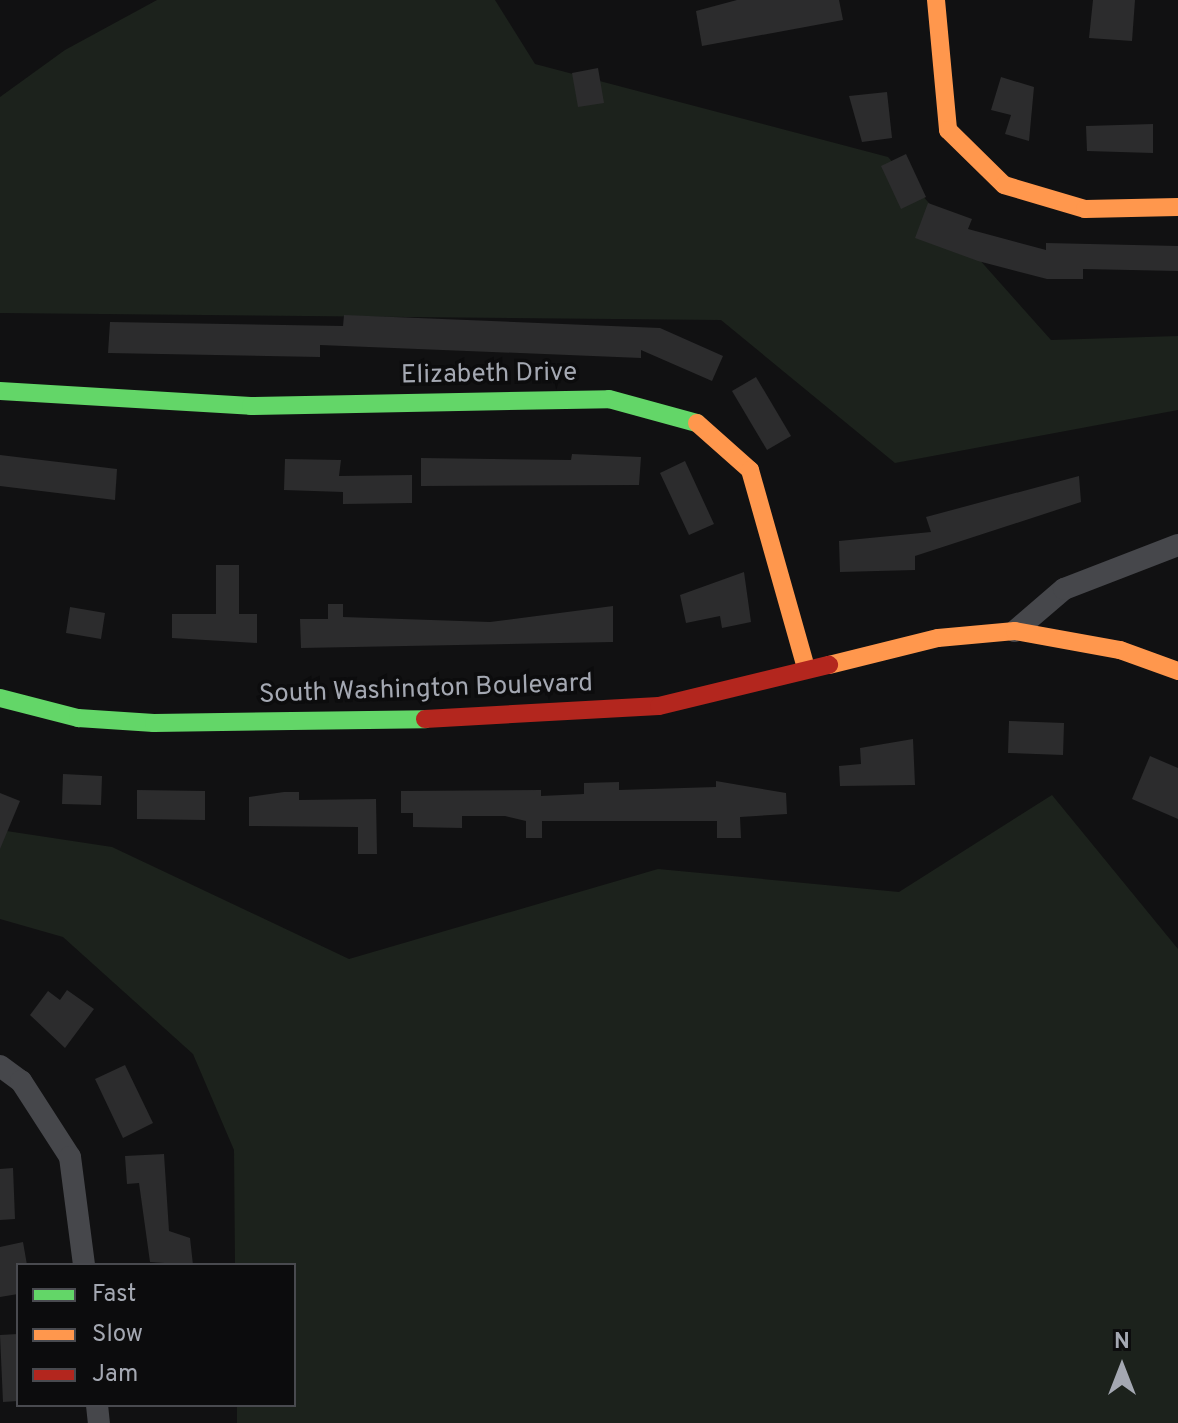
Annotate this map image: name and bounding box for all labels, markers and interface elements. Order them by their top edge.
street label: Elizabeth Drive [401,358,577,392]
street label: South Washington Boulevard [258,669,594,711]
legend [16,1263,296,1407]
text: Fast [92,1280,136,1310]
text: Slow [92,1320,143,1350]
north arrow [1082,1327,1162,1407]
text: N [1114,1329,1130,1356]
text: Jam [92,1360,138,1390]

